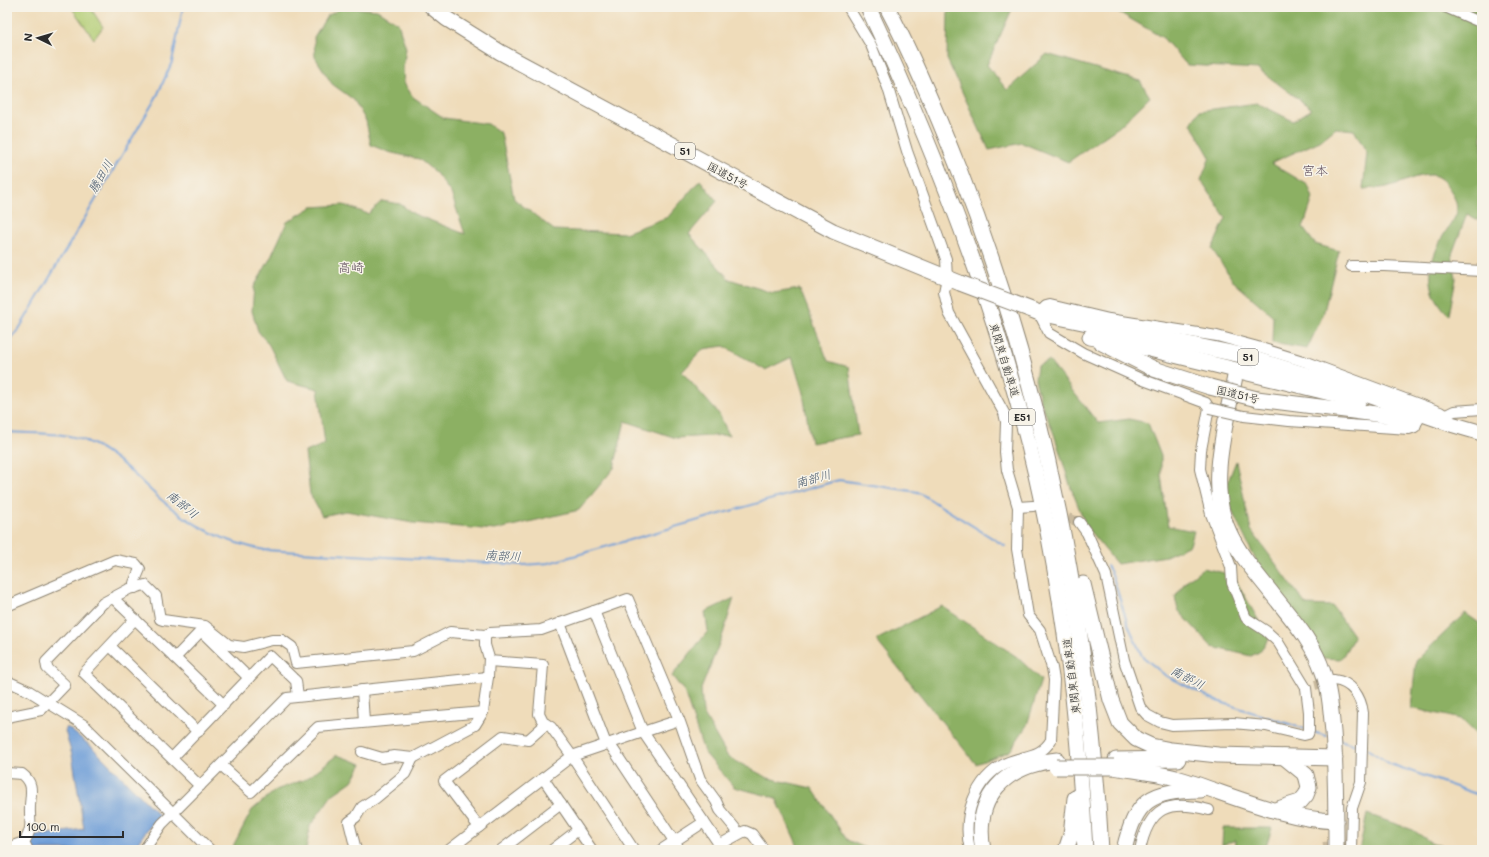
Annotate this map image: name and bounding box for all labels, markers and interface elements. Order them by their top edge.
north arrow [18,18,58,58]
text: N [20,32,35,42]
road number: 51 [675,143,695,159]
water label: 勝田川 [84,156,116,196]
street label: 国道51号 [705,158,751,192]
district label: 宮本 [1302,161,1328,178]
district label: 高崎 [338,258,364,275]
street label: 東関東自動車道 [987,321,1023,399]
road number: 51 [1238,349,1258,365]
street label: 国道51号 [1215,382,1261,406]
road number: E51 [1009,409,1035,425]
water label: 南部川 [793,465,833,491]
water label: 南部川 [164,486,202,522]
water label: 南部川 [485,546,521,564]
street label: 東関東自動車道 [1059,637,1083,715]
water label: 南部川 [1168,662,1208,692]
scale bar [20,813,123,839]
text: 100 m [26,818,60,834]

